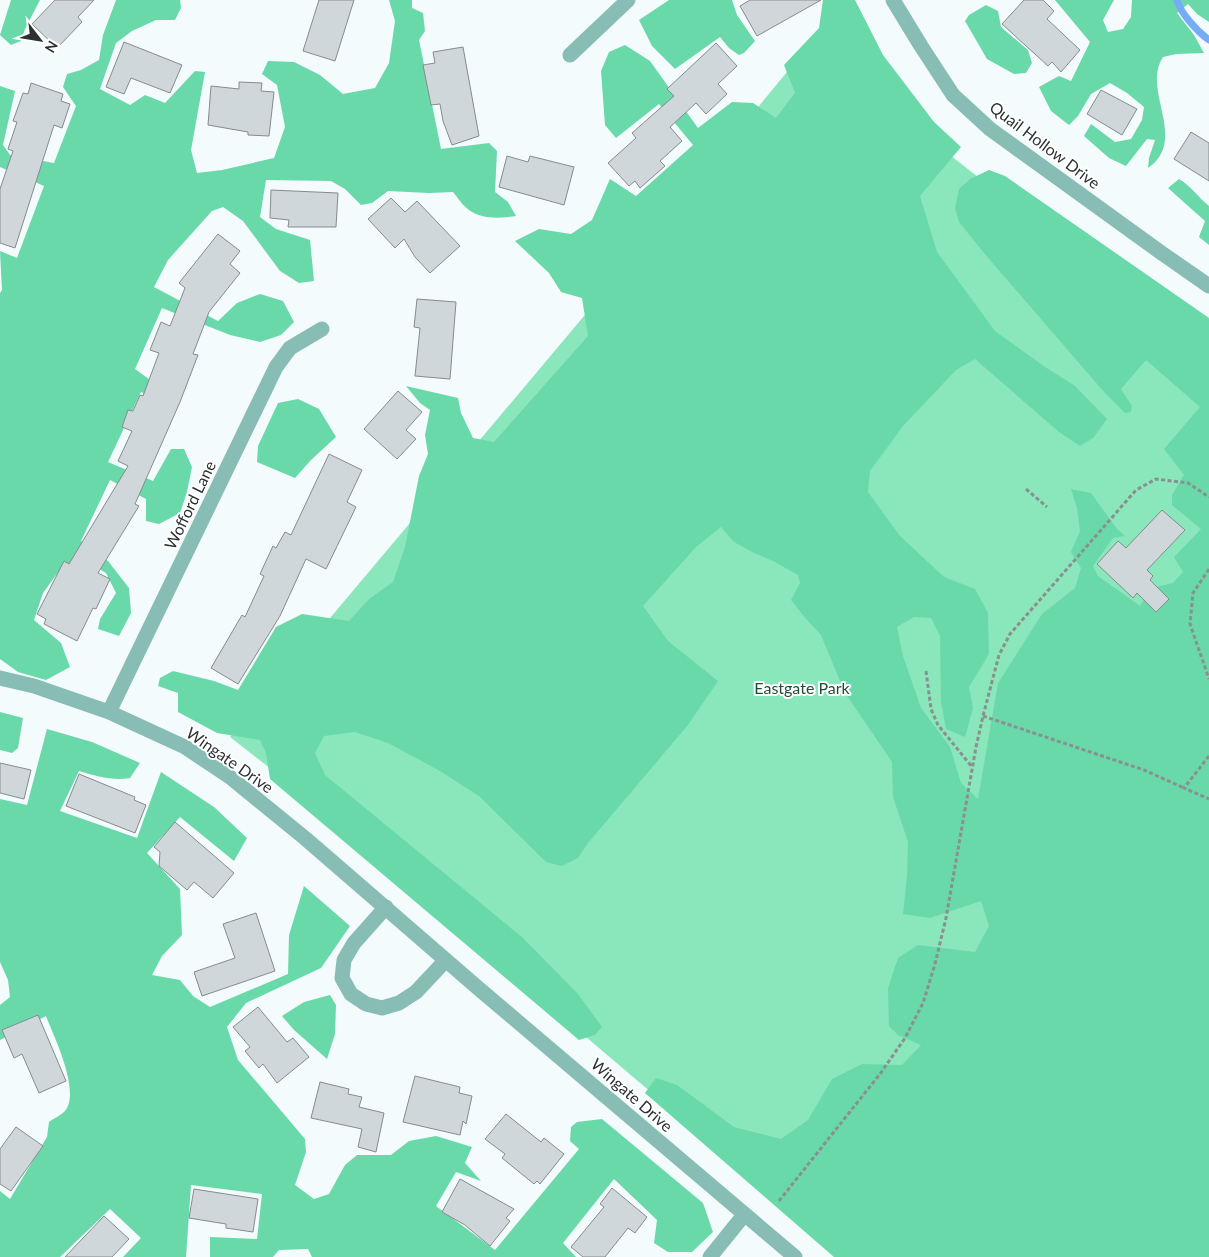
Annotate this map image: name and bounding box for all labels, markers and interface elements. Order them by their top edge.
north arrow [15,15,65,65]
text: N [42,38,62,56]
street label: Quail Hollow Drive [986,97,1104,192]
street label: Wofford Lane [160,457,219,552]
park label: Eastgate Park [754,678,851,697]
street label: Wingate Drive [183,723,277,797]
street label: Wingate Drive [588,1054,677,1135]

